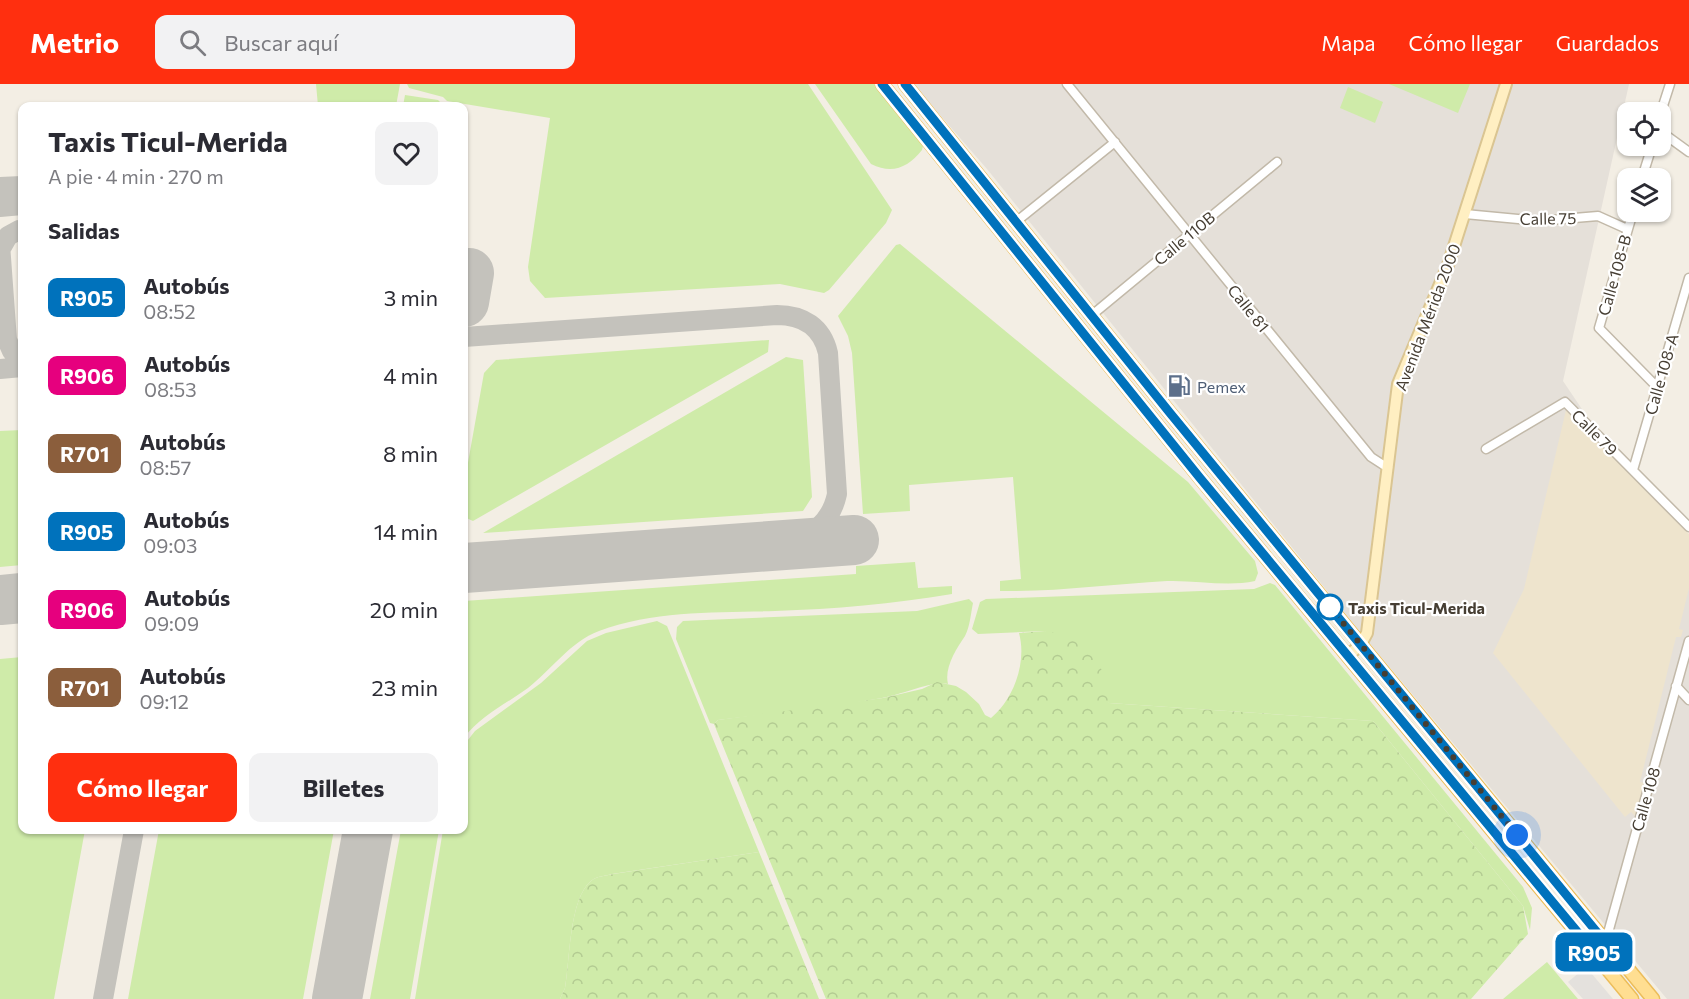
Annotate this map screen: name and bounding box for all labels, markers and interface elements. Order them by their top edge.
search box [155,15,575,69]
text: Metrio [30,25,119,59]
icon: search [176,26,209,59]
text: Buscar aquí [224,29,339,56]
text: Mapa [1321,30,1376,55]
text: Cómo llegar [1409,30,1523,55]
text: Guardados [1556,30,1659,55]
map controls [1617,102,1671,222]
button: locate [1617,102,1671,156]
button: heart [375,122,438,185]
text: Taxis Ticul-Merida [48,124,288,158]
text: A pie · 4 min · 270 m [48,164,224,188]
button: layers [1617,168,1671,222]
street label: Calle 110B [1150,207,1218,269]
street label: Calle 75 [1520,208,1576,228]
text: Salidas [48,217,120,244]
street label: Calle 108-B [1593,232,1635,318]
street label: Avenida Mérida 2000 [1390,241,1464,393]
text: Autobús [143,272,230,299]
street label: Calle 81 [1224,280,1274,336]
text: 3 min [384,284,438,311]
text: R905 [60,285,113,310]
text: 08:52 [143,299,196,323]
street label: Calle 108-A [1640,331,1682,417]
text: Autobús [144,350,230,377]
text: 4 min [383,362,438,389]
text: R906 [60,363,114,388]
fuel station icon: Pemex [1166,373,1192,399]
text: 08:53 [144,377,197,401]
place label: Pemex [1197,377,1247,396]
street label: Calle 79 [1568,405,1622,459]
text: Autobús [139,428,226,455]
text: 8 min [383,440,438,467]
text: R701 [60,441,109,466]
text: 08:57 [139,455,191,479]
text: Autobús [143,506,230,533]
text: 14 min [374,518,438,545]
text: R905 [60,519,113,544]
text: 09:03 [143,533,198,557]
text: Autobús [144,584,230,611]
marker: Taxis Ticul-Merida [1317,594,1343,620]
text: 20 min [370,596,438,623]
text: R906 [60,597,114,622]
place label: Taxis Ticul-Merida [1348,598,1485,617]
text: 09:09 [144,611,199,635]
text: Autobús [139,662,226,689]
text: 23 min [372,674,438,701]
text: R701 [60,675,109,700]
text: 09:12 [139,689,189,713]
button: Cómo llegar [48,753,237,822]
button: Billetes [249,753,438,822]
street label: Calle 108 [1627,765,1663,833]
your location [1502,820,1532,850]
line badge: R905 [1552,932,1636,972]
text: R905 [1567,940,1621,965]

